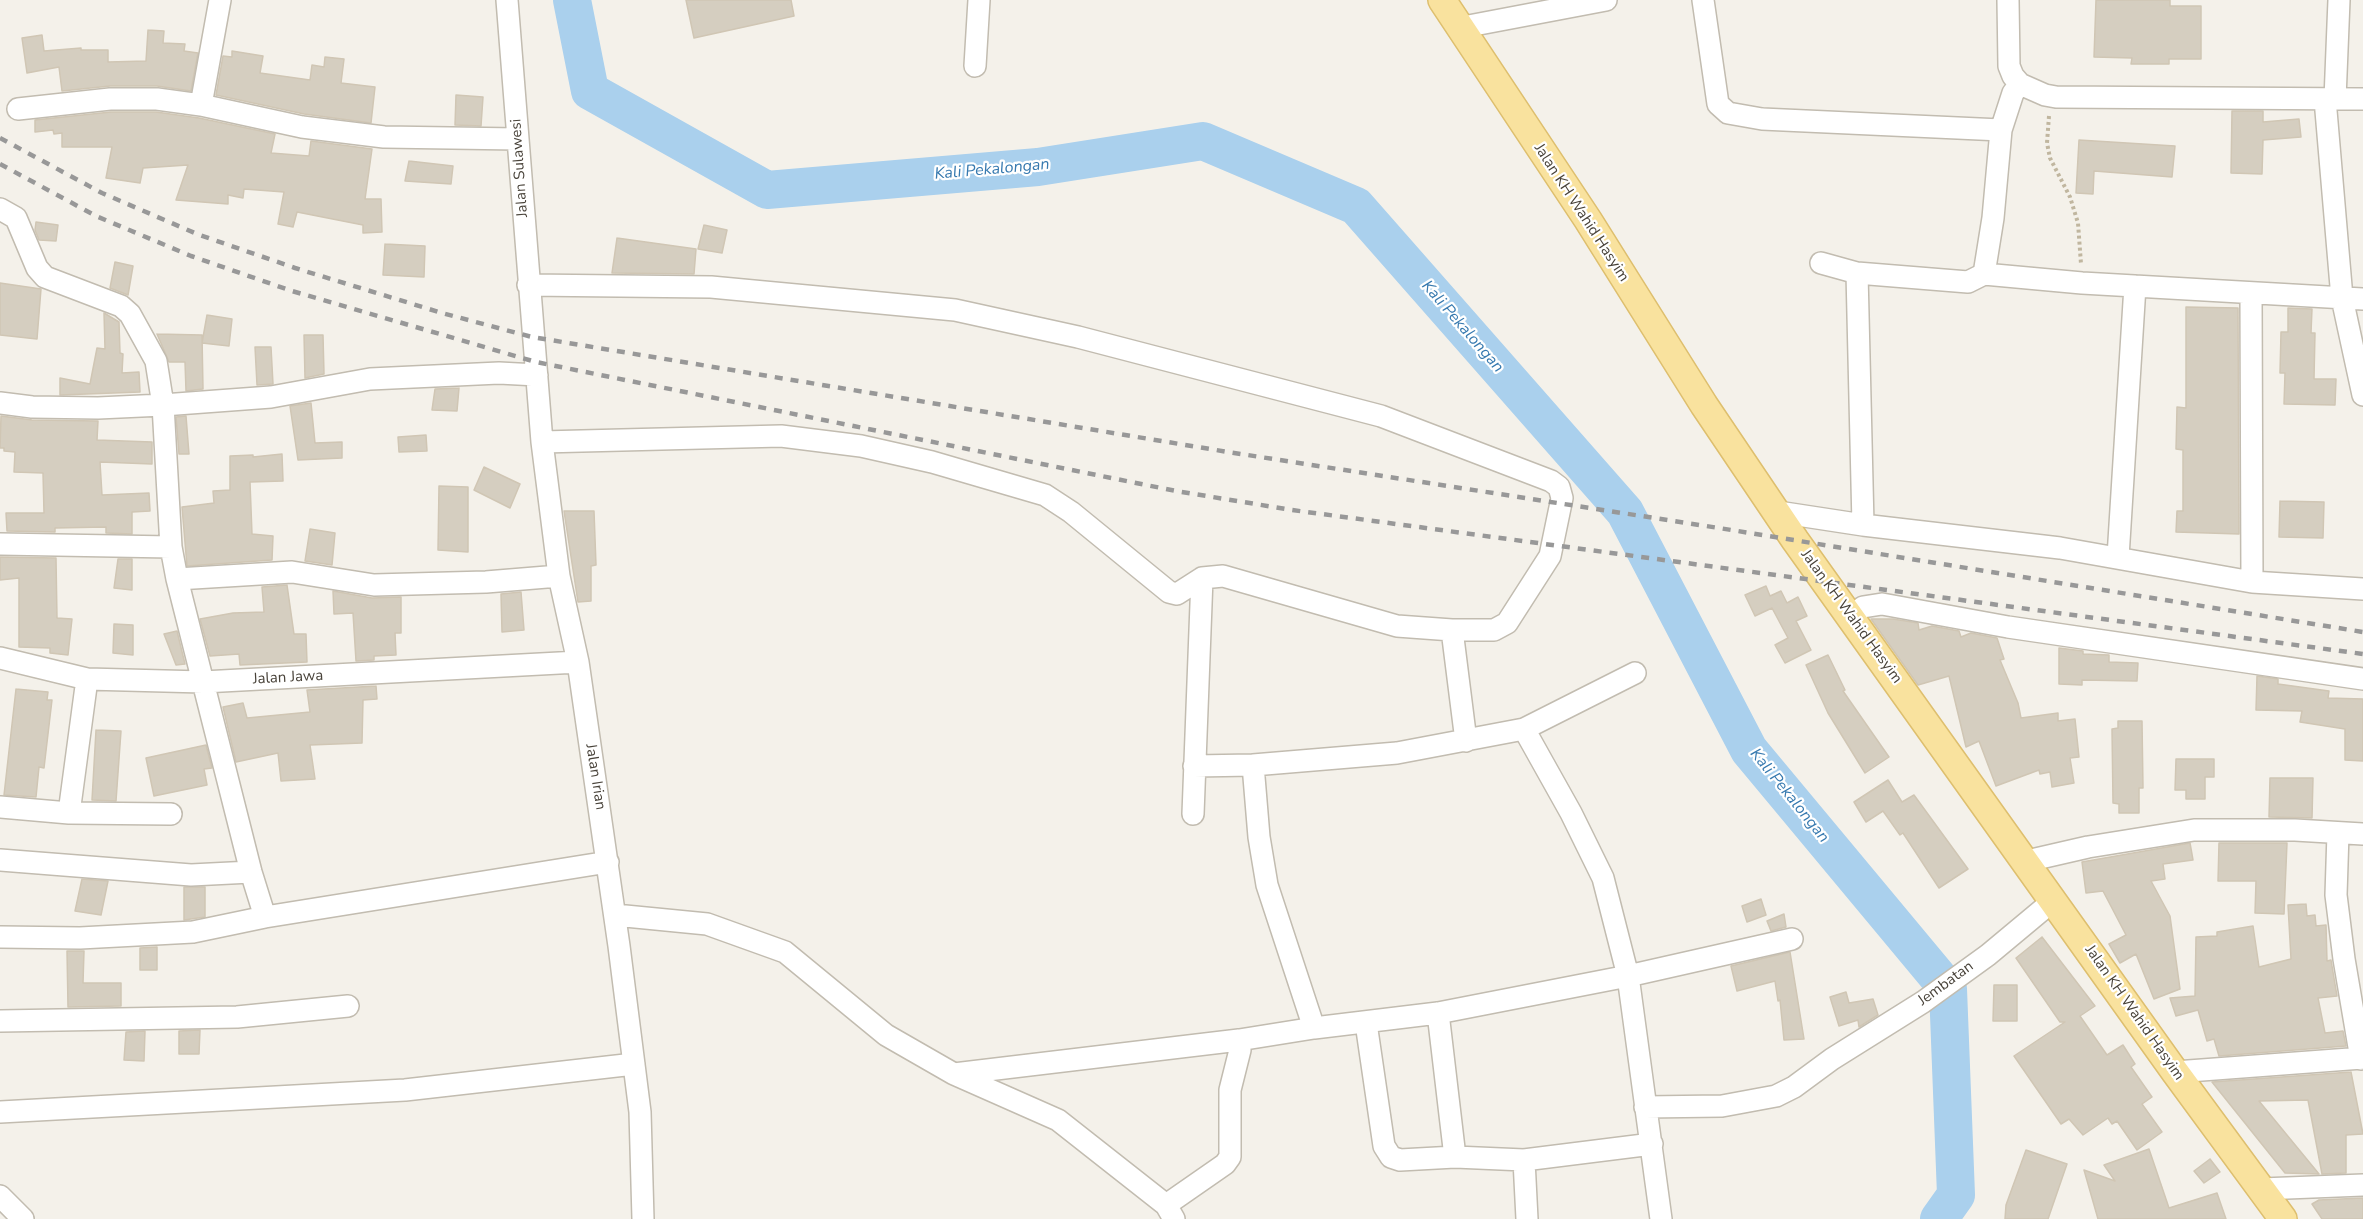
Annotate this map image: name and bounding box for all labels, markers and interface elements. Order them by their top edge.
street label: Jalan Sulawesi [508,118,532,218]
street label: Jalan KH Wahid Hasyim [1530,141,1632,285]
water label: Kali Pekalongan [934,155,1050,185]
water label: Kali Pekalongan [1417,277,1507,377]
street label: Jalan KH Wahid Hasyim [1796,547,1906,687]
street label: Jalan Jawa [252,667,324,689]
street label: Jalan Irian [581,743,609,811]
water label: Kali Pekalongan [1745,745,1833,847]
street label: Jalan KH Wahid Hasyim [2080,942,2188,1084]
street label: Jembatan [1915,958,1977,1010]

